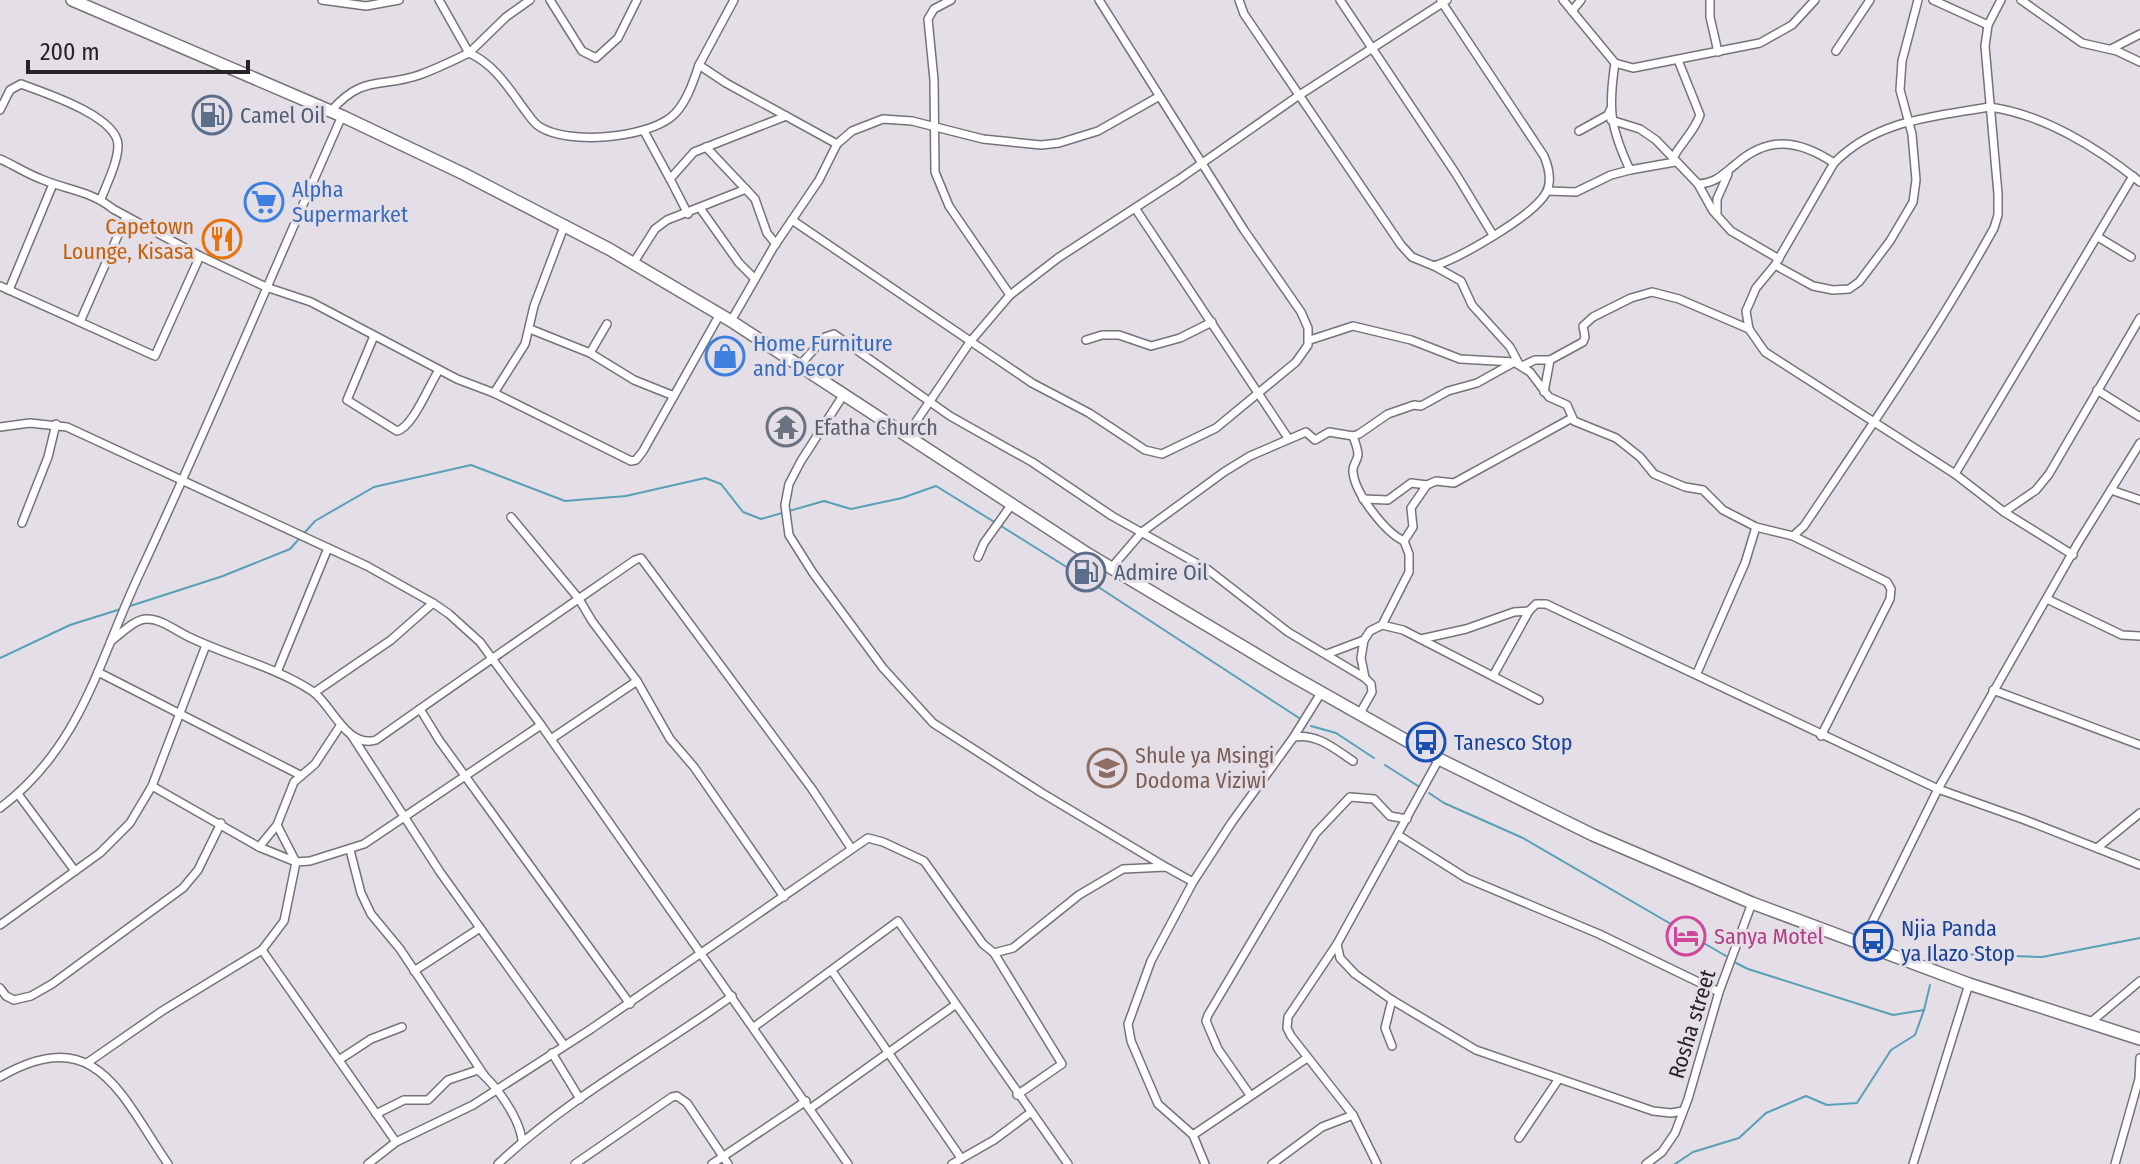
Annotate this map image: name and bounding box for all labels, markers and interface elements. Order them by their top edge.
scale bar [28,24,248,74]
text: 200 m [40,38,100,66]
fuel station icon: Camel Oil [191,94,233,136]
place label: Camel Oil [240,102,326,129]
place label: Alpha Supermarket [292,176,409,228]
supermarket icon: Alpha Supermarket [243,181,285,223]
place label: Capetown Lounge, Kisasa [63,213,194,265]
restaurant icon: Capetown Lounge, Kisasa [201,218,243,260]
place label: Home Furniture and Decor [753,330,893,382]
shop icon: Home Furniture and Decor [704,335,746,377]
temple icon: Efatha Church [765,406,807,448]
place label: Efatha Church [814,414,938,441]
fuel station icon: Admire Oil [1065,551,1107,593]
place label: Admire Oil [1114,559,1208,586]
bus stop icon: Tanesco Stop [1405,721,1447,763]
place label: Tanesco Stop [1454,729,1573,756]
place label: Shule ya Msingi Dodoma Viziwi [1135,742,1274,794]
school or university icon: Shule ya Msingi Dodoma Viziwi [1086,747,1128,789]
hotel icon: Sanya Motel [1665,915,1707,957]
place label: Njia Panda ya Ilazo Stop [1901,915,2015,967]
bus stop icon: Njia Panda ya Ilazo Stop [1852,920,1894,962]
place label: Sanya Motel [1714,923,1824,950]
street label: Rosha street [1663,965,1722,1082]

